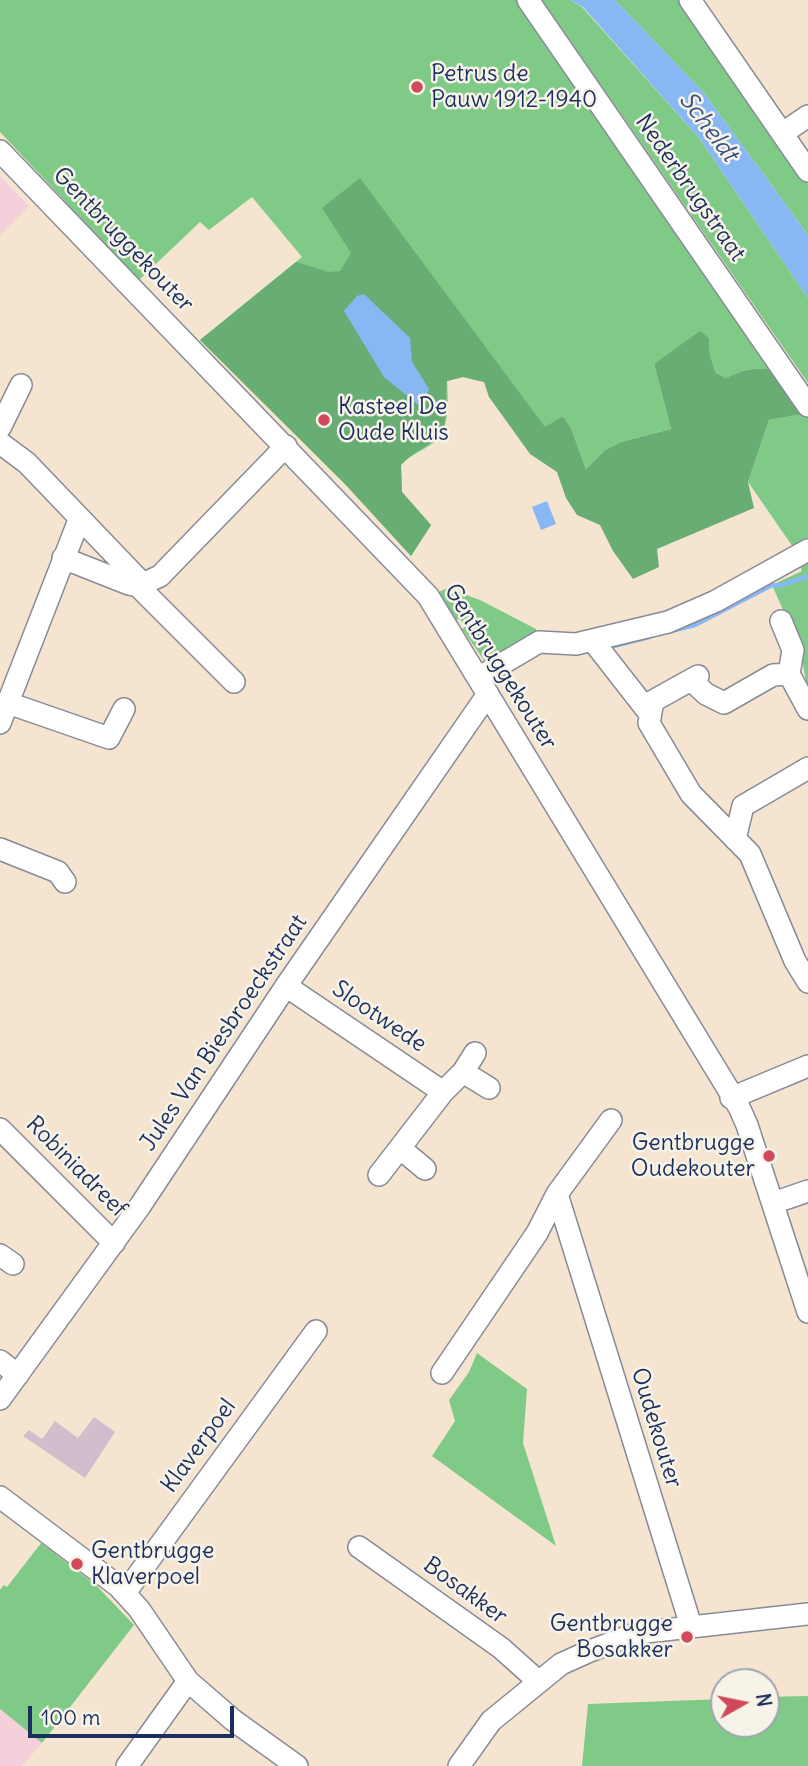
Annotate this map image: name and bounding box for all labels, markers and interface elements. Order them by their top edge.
place label: Petrus de Pauw 1912-1940 [431,60,597,114]
marker: Petrus de Pauw 1912-1940 [409,79,425,95]
water label: Scheldt [672,86,744,168]
street label: Nederbrugstraat [629,109,751,267]
street label: Gentbruggekouter [47,162,199,318]
place label: Kasteel De Oude Kluis [338,393,449,447]
marker: Kasteel De Oude Kluis [316,412,332,428]
street label: Gentbruggekouter [438,579,562,755]
street label: Jules Van Biesbroeckstraat [135,910,313,1156]
street label: Slootwede [327,975,431,1059]
street label: Robiniadreef [20,1111,132,1223]
place label: Gentbrugge Oudekouter [631,1129,755,1183]
marker: Gentbrugge Oudekouter [761,1148,777,1164]
street label: Oudekouter [625,1365,687,1491]
street label: Klaverpoel [156,1394,242,1498]
place label: Gentbrugge Klaverpoel [91,1537,214,1591]
street label: Bosakker [418,1551,512,1631]
marker: Gentbrugge Klaverpoel [69,1556,85,1572]
place label: Gentbrugge Bosakker [550,1610,673,1664]
marker: Gentbrugge Bosakker [679,1629,695,1645]
north arrow [710,1668,780,1738]
scale bar [32,1692,238,1736]
text: N [751,1692,777,1708]
text: 100 m [41,1704,100,1731]

